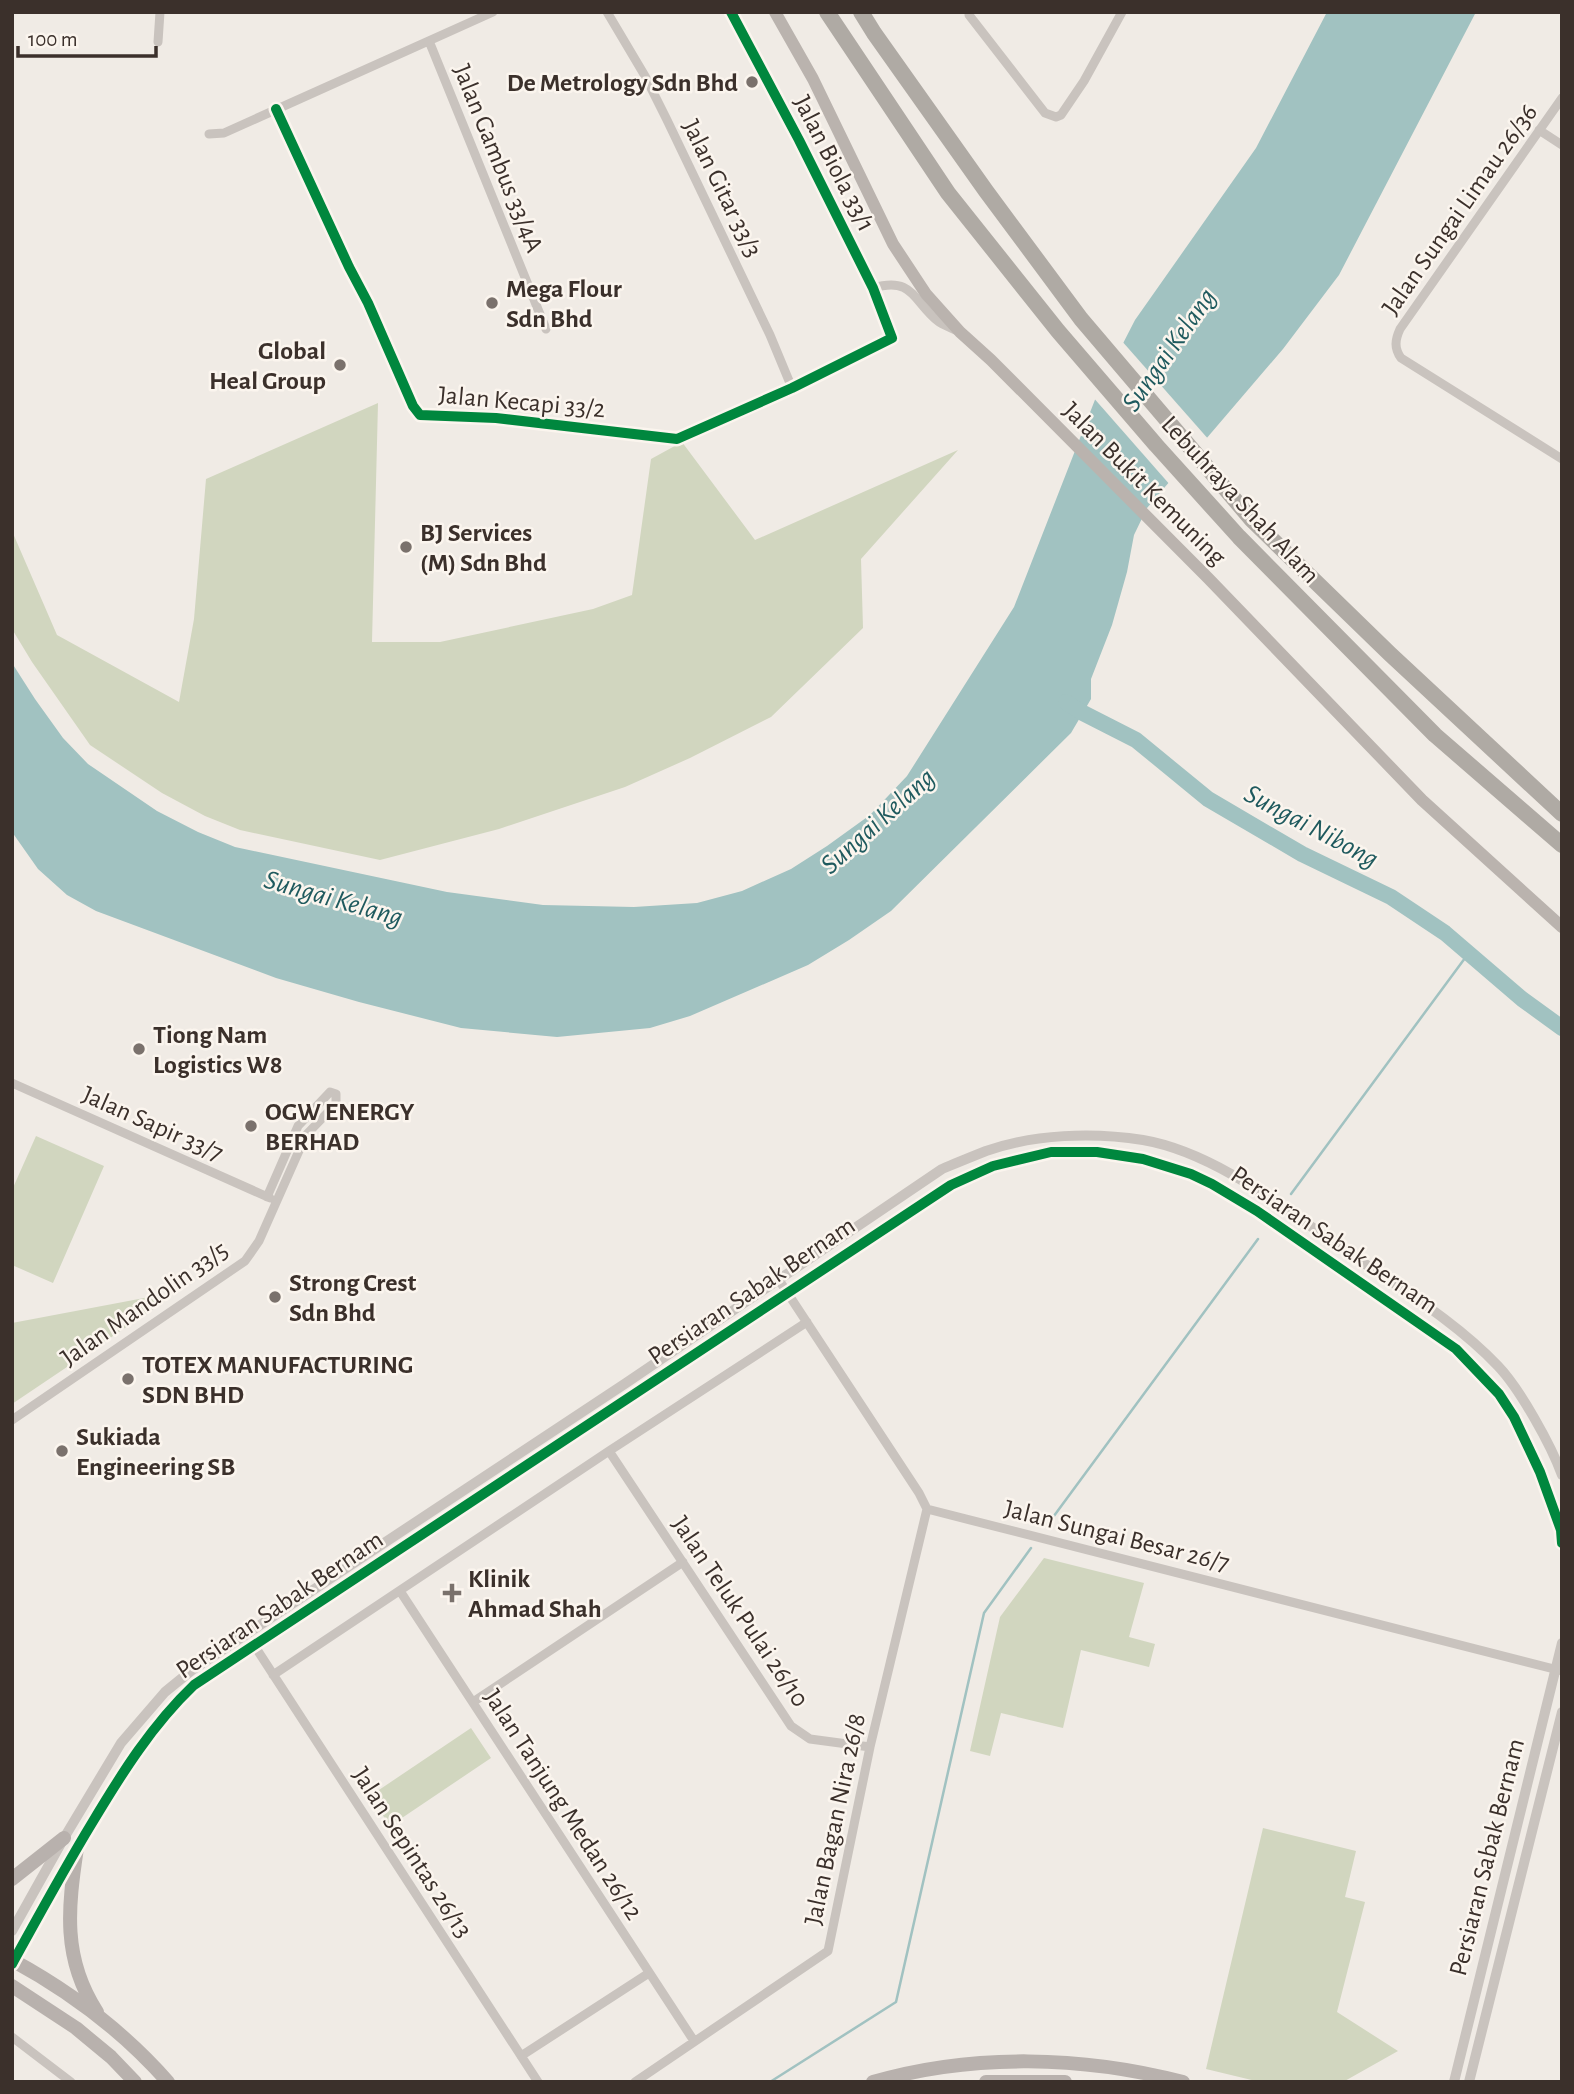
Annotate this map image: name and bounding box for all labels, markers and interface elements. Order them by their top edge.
scale bar [18,14,156,58]
text: 100 m [28,29,78,50]
street label: Jalan Gambus 33/4A [449,61,548,256]
place label: De Metrology Sdn Bhd [507,70,738,96]
marker: De Metrology Sdn Bhd [744,74,760,90]
street label: Jalan Biola 33/1 [789,91,880,236]
street label: Jalan Sungai Limau 26/36 [1377,99,1542,320]
street label: Jalan Gitar 33/3 [678,115,767,261]
place label: Mega Flour Sdn Bhd [506,276,622,332]
water label: Sungai Kelang [1117,284,1222,417]
marker: Mega Flour Sdn Bhd [484,295,500,311]
place label: Global Heal Group [209,338,326,394]
marker: Global Heal Group [332,357,348,373]
street label: Jalan Kecapi 33/2 [437,382,607,422]
street label: Jalan Bukit Kemuning [1058,397,1231,570]
street label: Lebuhraya Shah Alam [1156,411,1324,588]
place label: BJ Services (M) Sdn Bhd [420,520,547,576]
marker: BJ Services (M) Sdn Bhd [398,539,414,555]
water label: Sungai Kelang [816,763,941,880]
water label: Sungai Nibong [1239,780,1383,874]
water label: Sungai Kelang [261,866,406,932]
place label: Tiong Nam Logistics W8 [153,1022,282,1078]
marker: Tiong Nam Logistics W8 [131,1041,147,1057]
street label: Jalan Sapir 33/7 [78,1081,227,1167]
place label: OGW ENERGY BERHAD [265,1099,415,1155]
marker: OGW ENERGY BERHAD [243,1118,259,1134]
street label: Persiaran Sabak Bernam [1226,1161,1443,1319]
street label: Persiaran Sabak Bernam [643,1212,860,1370]
street label: Jalan Mandolin 33/5 [56,1237,233,1371]
place label: Strong Crest Sdn Bhd [289,1270,416,1326]
marker: Strong Crest Sdn Bhd [267,1289,283,1305]
place label: TOTEX MANUFACTURING SDN BHD [142,1352,413,1408]
marker: TOTEX MANUFACTURING SDN BHD [120,1371,136,1387]
place label: Sukiada Engineering SB [76,1424,235,1480]
marker: Sukiada Engineering SB [54,1443,70,1459]
street label: Jalan Sungai Besar 26/7 [1001,1495,1232,1577]
street label: Jalan Teluk Pulai 26/10 [667,1511,814,1712]
street label: Persiaran Sabak Bernam [171,1526,388,1684]
place label: Klinik Ahmad Shah [468,1566,602,1622]
marker: Klinik Ahmad Shah [442,1583,462,1603]
street label: Jalan Tanjung Medan 26/12 [479,1685,647,1925]
street label: Jalan Bagan Nira 26/8 [800,1711,870,1927]
street label: Persiaran Sabak Bernam [1445,1736,1529,1978]
street label: Jalan Sepintas 26/13 [347,1763,477,1942]

